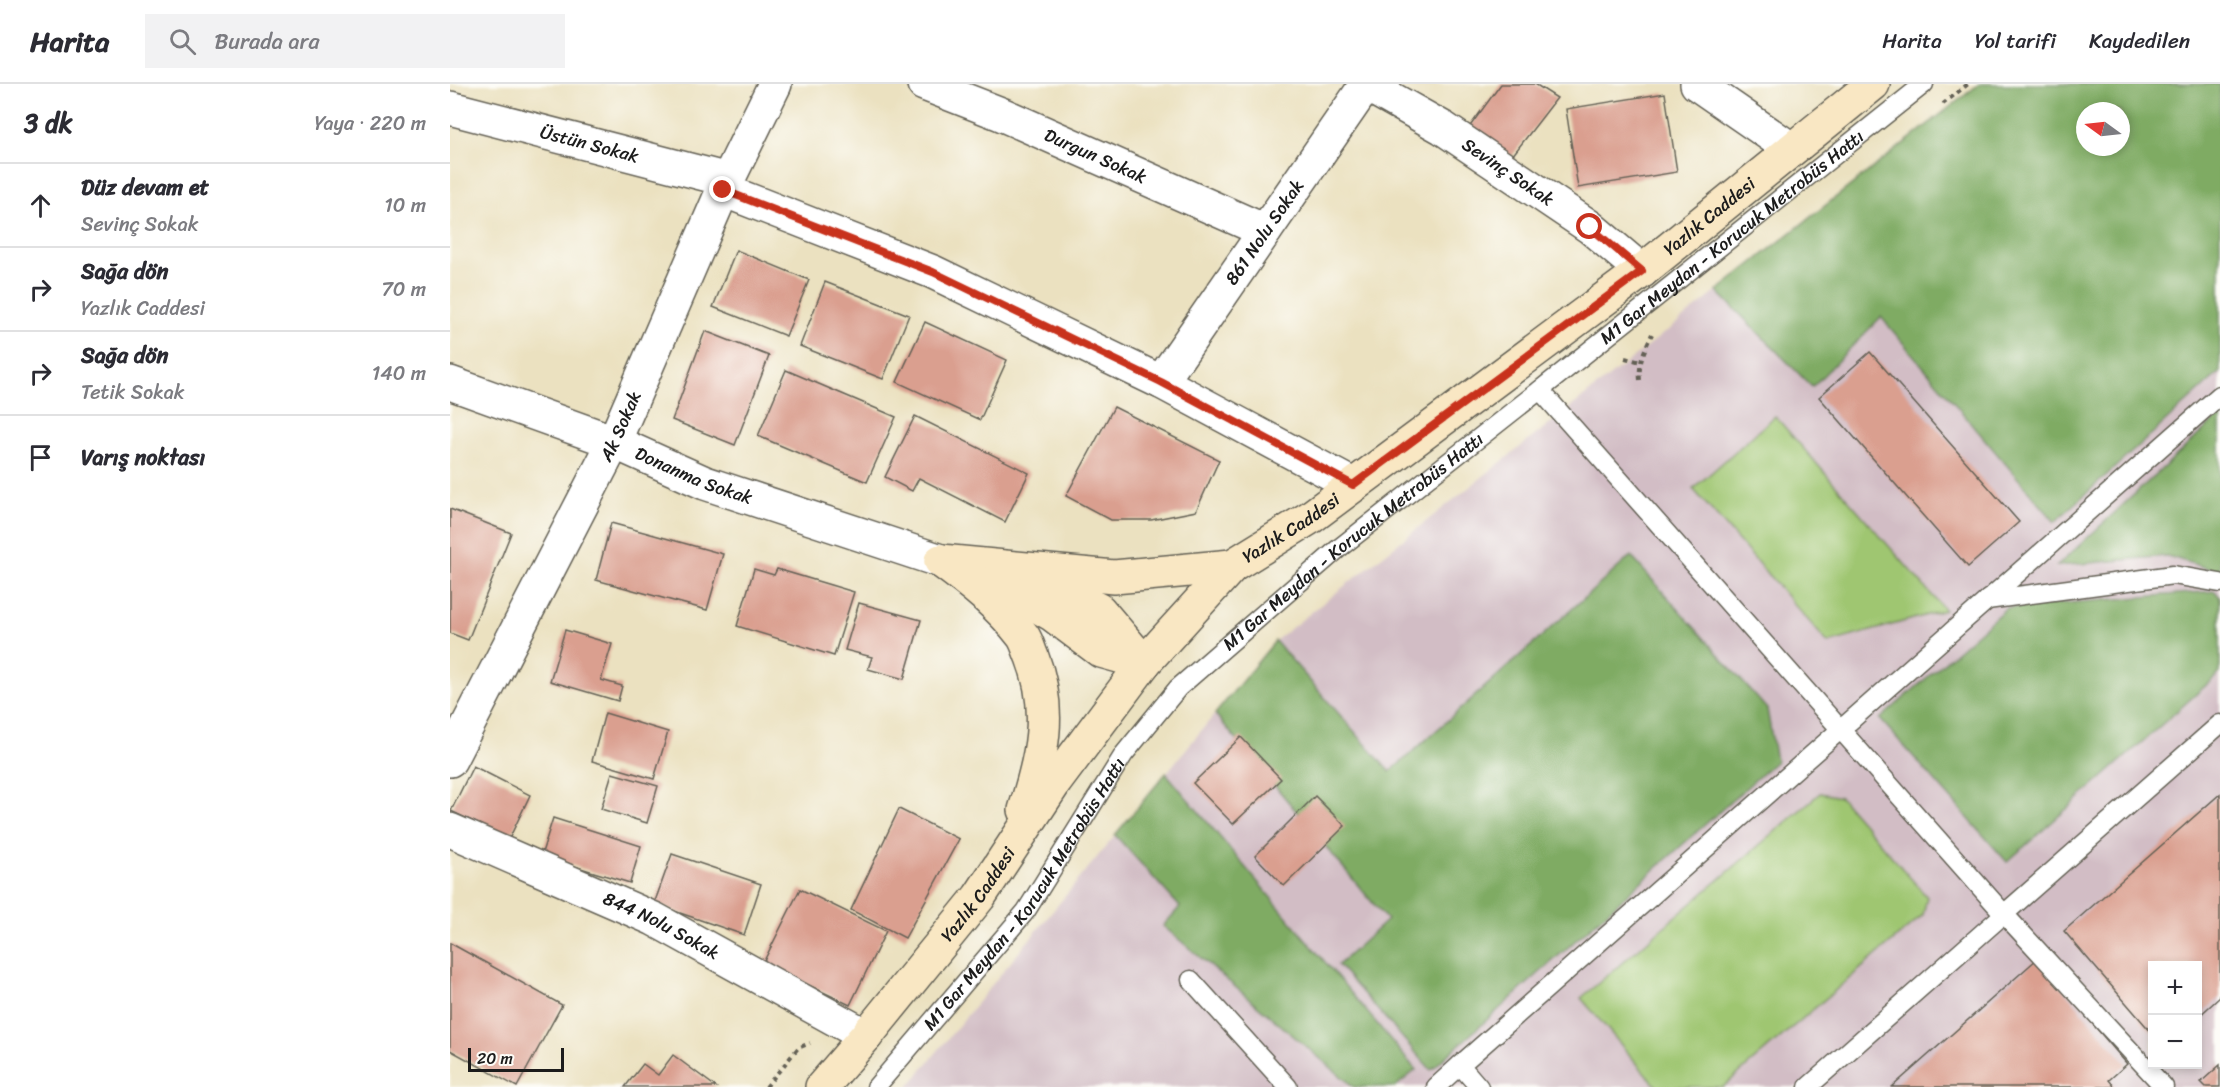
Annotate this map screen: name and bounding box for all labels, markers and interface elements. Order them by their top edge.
search box [145,14,565,68]
text: Harita [30,17,109,66]
text: Burada ara [214,22,320,61]
text: Harita [1882,22,1942,60]
text: Yol tarifi [1975,22,2056,60]
text: Kaydedilen [2089,22,2190,60]
icon: search [166,25,199,58]
text: 3 dk [24,100,73,146]
north arrow [2076,102,2130,156]
text: Yaya · 220 m [315,106,426,141]
street label: Üstün Sokak [537,116,643,172]
street label: Durgun Sokak [1039,119,1152,193]
street label: M1 Gar Meydan - Korucuk Metrobüs Hattı [1592,121,1871,353]
street label: Sevinç Sokak [1455,129,1561,215]
text: Düz devam et [81,168,209,207]
street label: Yazlık Caddesi [1656,168,1764,264]
street label: 861 Nolu Sokak [1216,172,1313,292]
route end [709,176,735,202]
text: 10 m [384,188,426,223]
icon: ahead [24,189,57,222]
text: Sevinç Sokak [81,207,198,242]
route start [1576,213,1602,239]
text: Sağa dön [81,252,168,291]
text: 70 m [381,272,426,307]
icon: right [24,273,57,306]
text: Yazlık Caddesi [81,291,205,326]
text: Sağa dön [81,336,168,375]
text: 140 m [372,356,426,391]
icon: right [24,357,57,390]
text: Tetik Sokak [81,375,184,410]
street label: Ak Sokak [590,386,650,468]
street label: M1 Gar Meydan - Korucuk Metrobüs Hattı [1215,424,1491,659]
street label: Donanma Sokak [630,437,757,514]
text: Varış noktası [81,438,205,477]
icon: arrive [24,441,57,474]
street label: Yazlık Caddesi [1236,484,1348,572]
street label: M1 Gar Meydan - Korucuk Metrobüs Hattı [915,751,1134,1038]
street label: Yazlık Caddesi [932,839,1025,949]
street label: 844 Nolu Sokak [598,883,726,968]
map controls [2148,961,2202,1069]
button: + [2148,961,2202,1015]
button: − [2148,1015,2202,1069]
text: 20 m [477,1044,513,1073]
scale bar [468,1045,564,1072]

